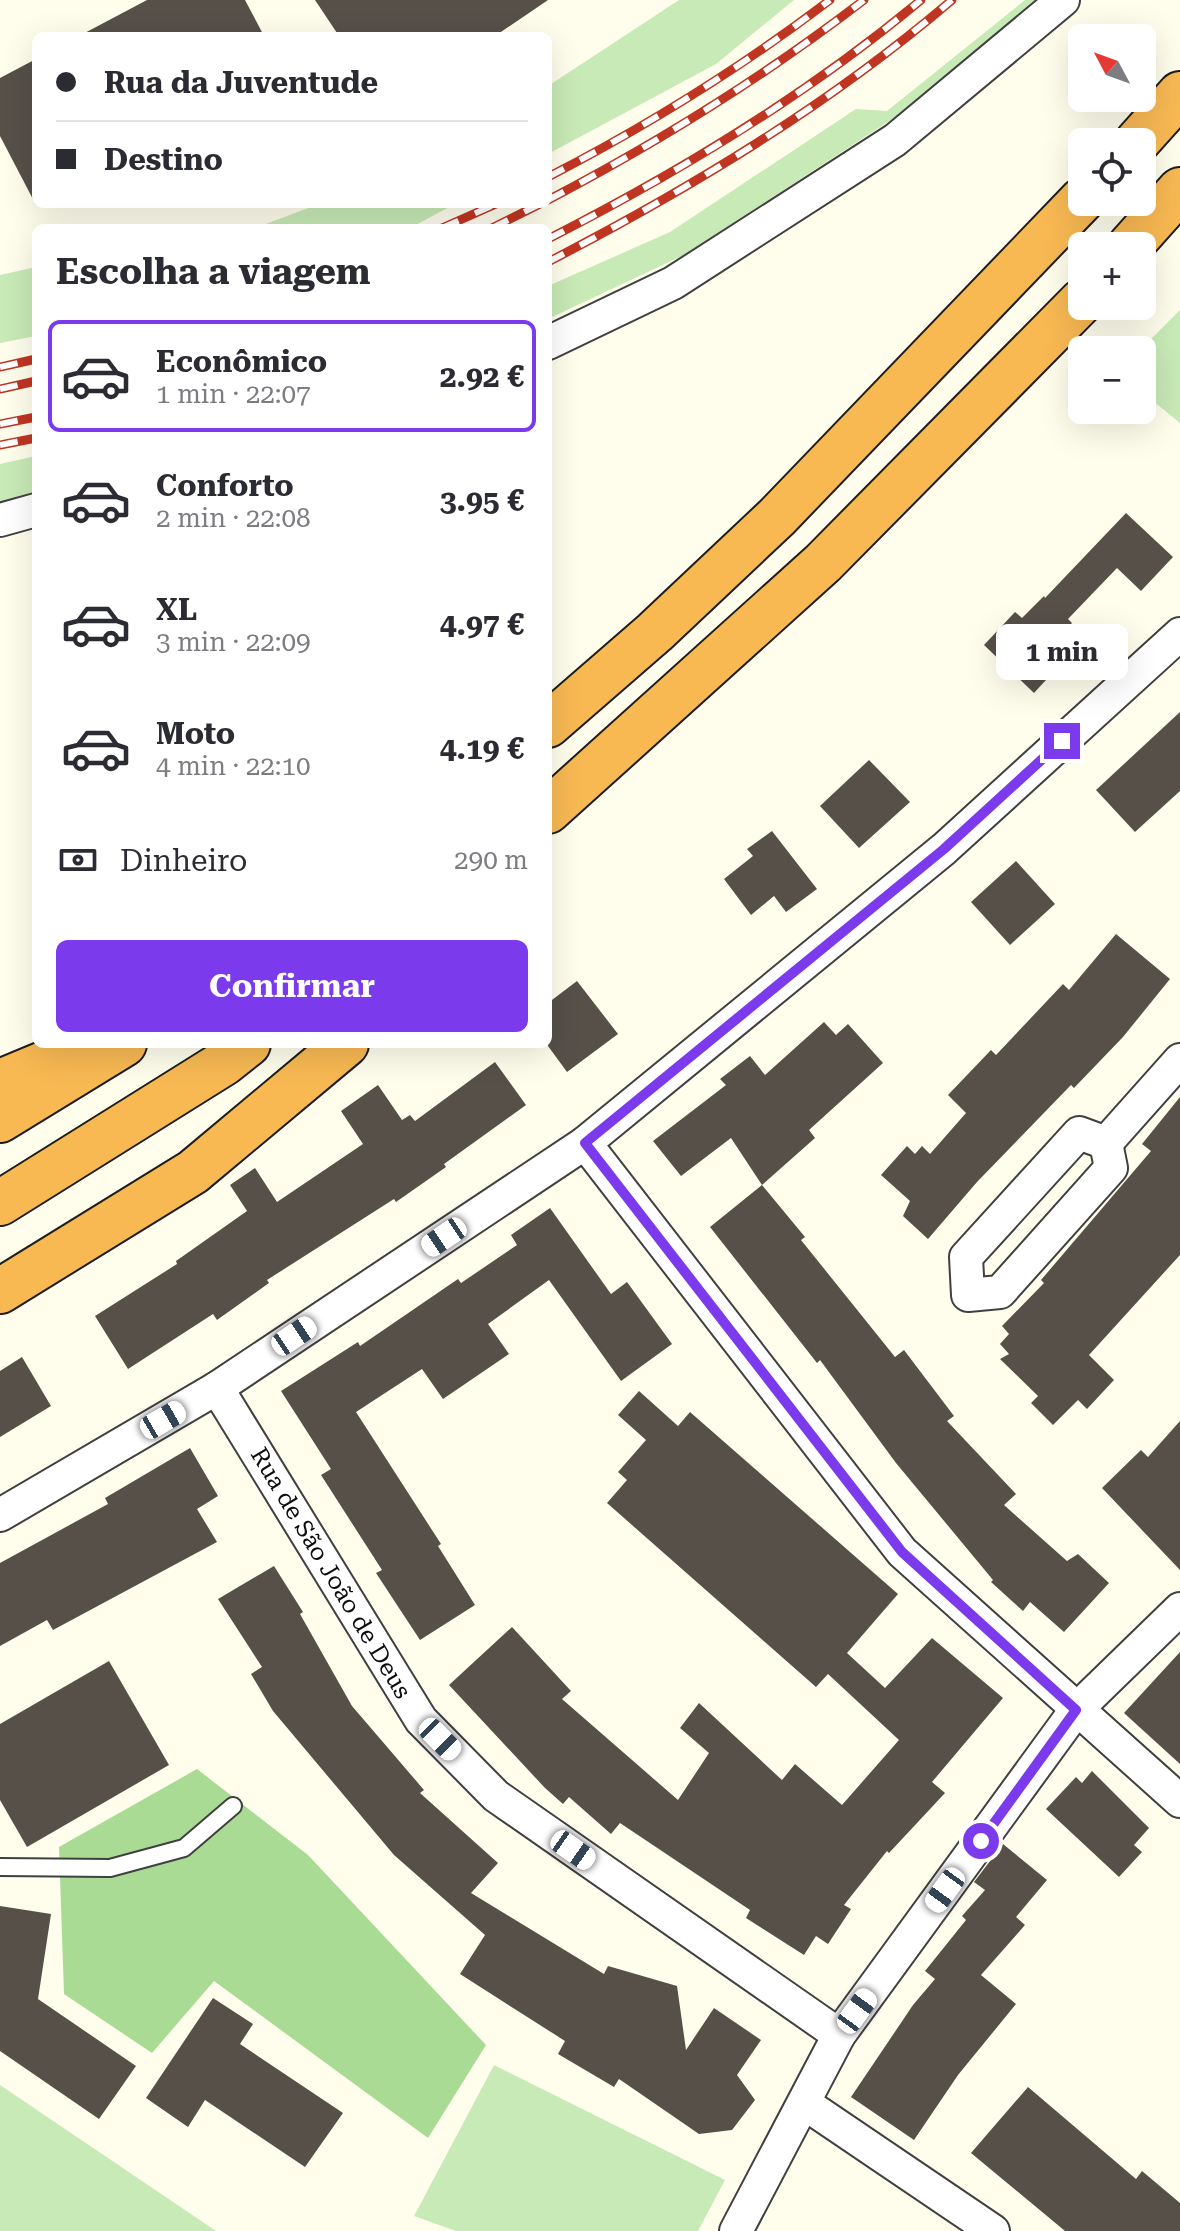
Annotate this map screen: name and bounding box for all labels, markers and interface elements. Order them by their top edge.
north arrow [1068,24,1156,112]
map controls [1068,24,1156,424]
text: Rua da Juventude [104,65,378,100]
button: locate [1068,128,1156,216]
text: Destino [104,142,223,177]
button: + [1068,232,1156,320]
text: Escolha a viagem [56,251,371,293]
button: − [1068,336,1156,424]
icon: car [60,340,132,412]
text: Econômico [156,344,327,379]
text: 2.92 € [440,359,524,394]
text: 1 min · 22:07 [156,379,311,409]
icon: car [60,464,132,536]
text: Conforto [156,468,294,503]
text: 3.95 € [440,483,524,518]
text: 2 min · 22:08 [156,503,311,533]
icon: car [60,588,132,660]
text: XL [156,592,197,627]
text: 4.97 € [440,607,524,642]
callout: 1 min [996,625,1128,681]
text: 3 min · 22:09 [156,627,311,657]
text: 1 min [1026,637,1098,667]
icon: car [60,712,132,784]
text: Moto [156,716,235,751]
route end [1044,723,1080,759]
text: 4.19 € [440,731,524,766]
text: 4 min · 22:10 [156,751,311,781]
icon: cash [56,838,100,882]
text: Dinheiro [120,843,248,878]
text: 290 m [454,845,528,875]
button: Confirmar [56,940,528,1032]
car [417,1214,471,1260]
car [267,1313,321,1359]
car [136,1398,190,1442]
street label: Rua de São João de Deus [245,1442,417,1704]
car [415,1714,465,1764]
route start [963,1823,999,1859]
car [546,1826,600,1874]
car [921,1864,969,1916]
car [833,1985,881,2037]

